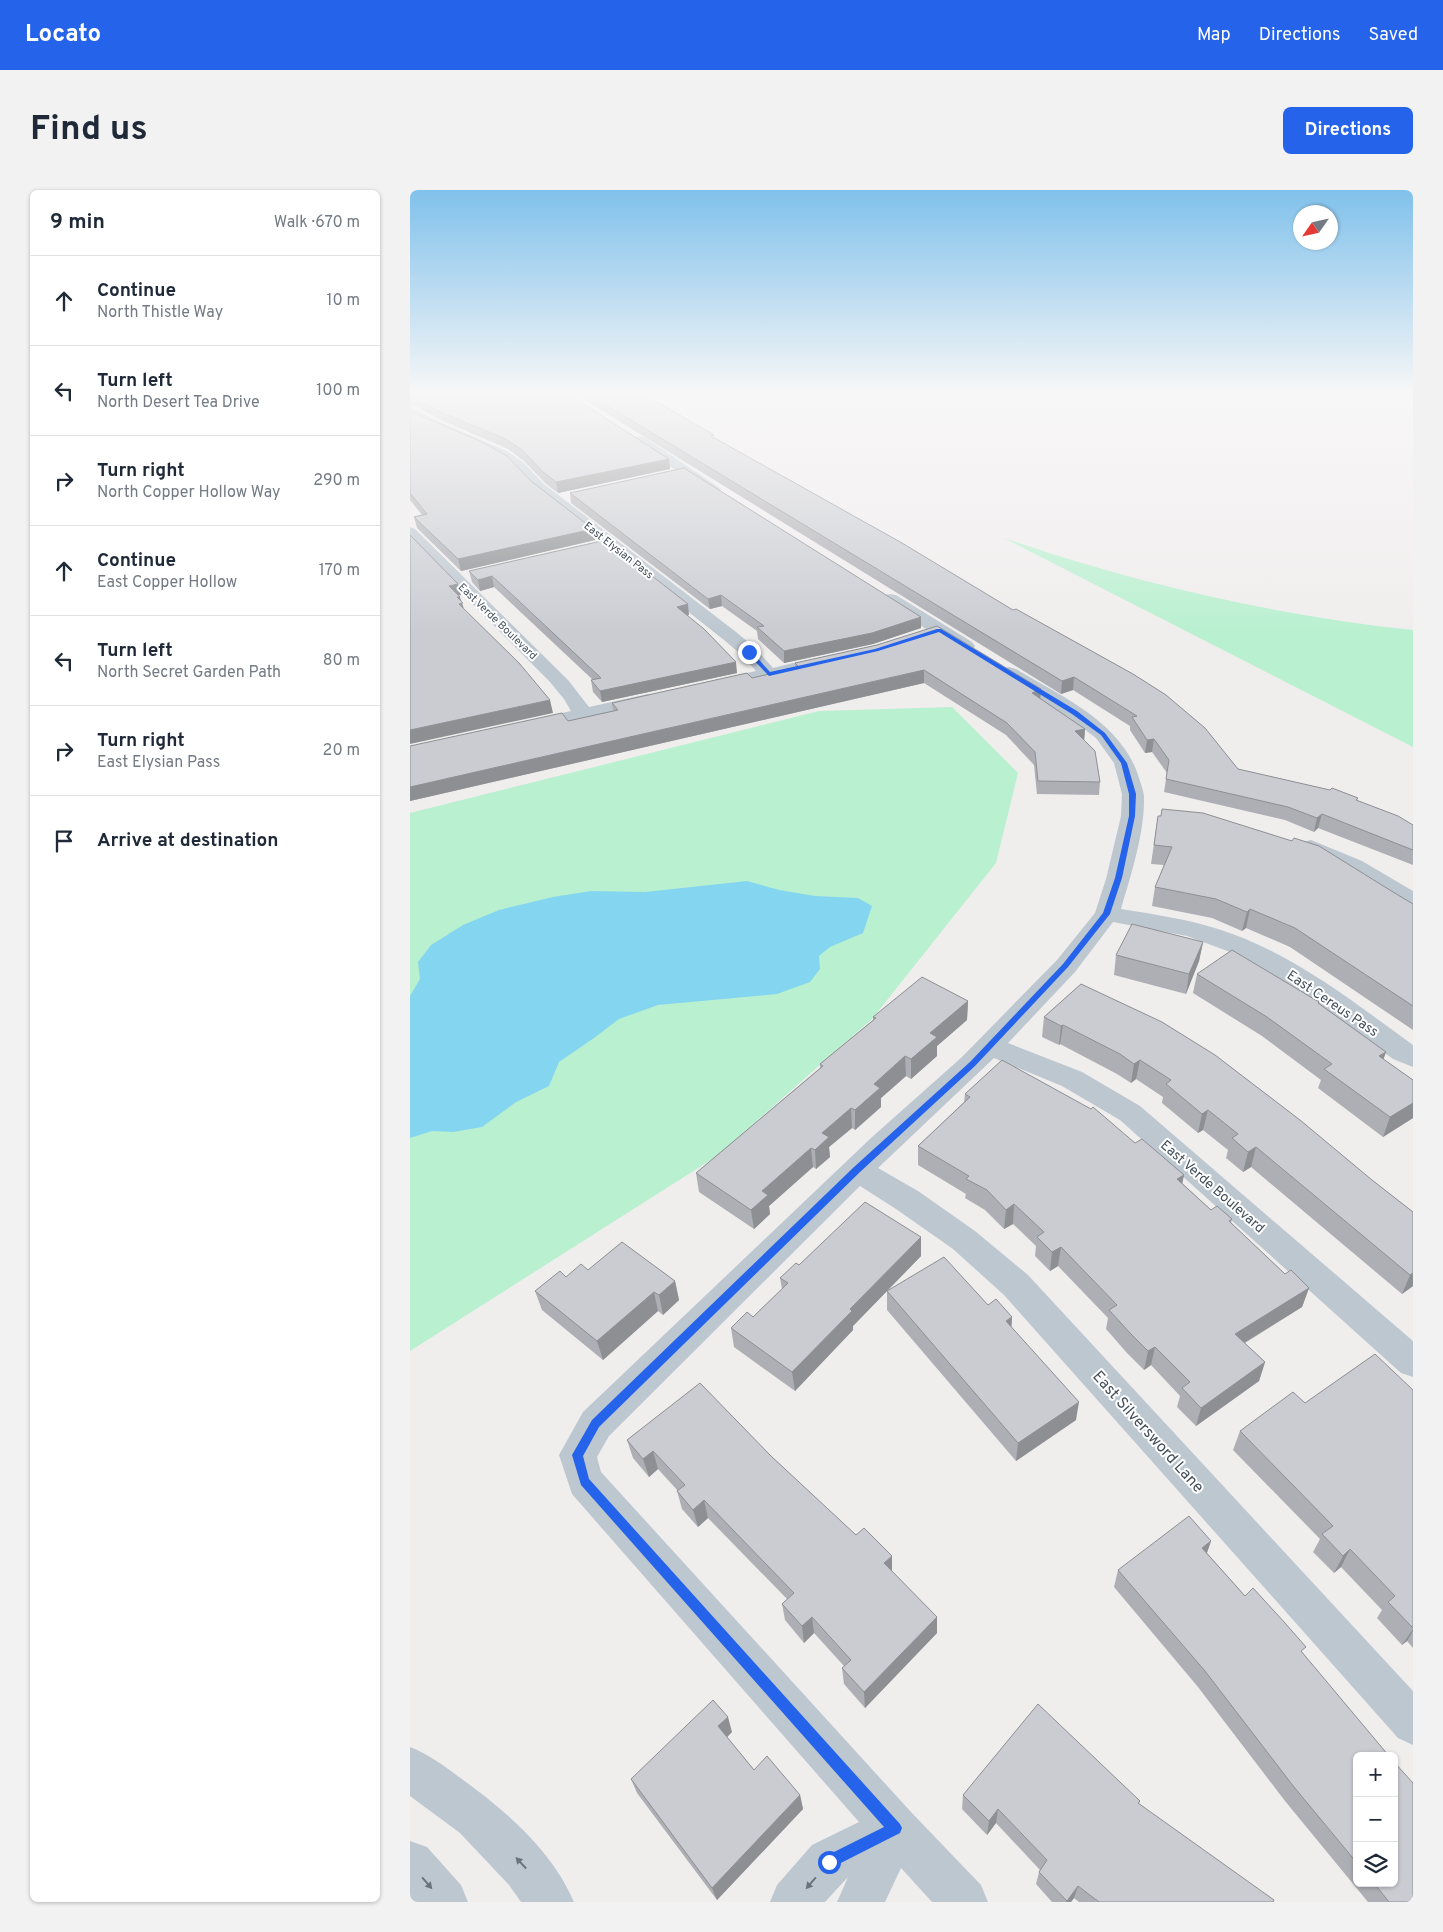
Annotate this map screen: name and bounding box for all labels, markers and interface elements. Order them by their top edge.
text: Locato [25,20,101,50]
text: Map [1197,24,1231,47]
text: Directions [1259,24,1341,47]
text: Saved [1369,24,1418,47]
button: Directions [1283,107,1413,154]
text: Find us [30,108,148,152]
north arrow [1293,205,1338,250]
text: 9 min [50,209,105,236]
text: Walk · 670 m [274,213,360,233]
text: Continue [97,279,176,303]
icon: ahead [50,287,78,315]
text: 10 m [326,291,360,311]
text: North Thistle Way [97,303,223,323]
text: Turn left [97,369,173,393]
icon: left [50,377,78,405]
text: 100 m [316,381,360,401]
text: North Desert Tea Drive [97,393,260,413]
text: Turn right [97,459,185,483]
icon: right [50,467,78,495]
text: 290 m [313,471,360,491]
text: North Copper Hollow Way [97,483,281,503]
street label: East Elysian Pass [581,519,656,582]
text: Continue [97,549,176,573]
icon: ahead [50,557,78,585]
text: 170 m [319,561,360,581]
text: East Copper Hollow [97,573,237,593]
street label: East Verde Boulevard [455,580,540,663]
text: Turn left [97,639,173,663]
route end [738,641,761,664]
icon: left [50,647,78,675]
text: 80 m [323,651,360,671]
text: North Secret Garden Path [97,663,281,683]
text: Turn right [97,729,185,753]
icon: right [50,737,78,765]
text: 20 m [323,741,360,761]
text: East Elysian Pass [97,753,220,773]
icon: arrive [50,827,78,855]
text: Arrive at destination [97,829,278,853]
street label: East Cereus Pass [1283,967,1381,1041]
street label: East Verde Boulevard [1156,1137,1268,1237]
street label: East Silversword Lane [1087,1367,1208,1497]
map controls [1353,1752,1398,1887]
button: + [1353,1752,1398,1797]
button: − [1353,1797,1398,1842]
button: layers [1353,1842,1398,1887]
route start [818,1851,841,1874]
one-way arrow [515,1857,527,1869]
one-way arrow [422,1876,433,1889]
one-way arrow [805,1876,817,1888]

